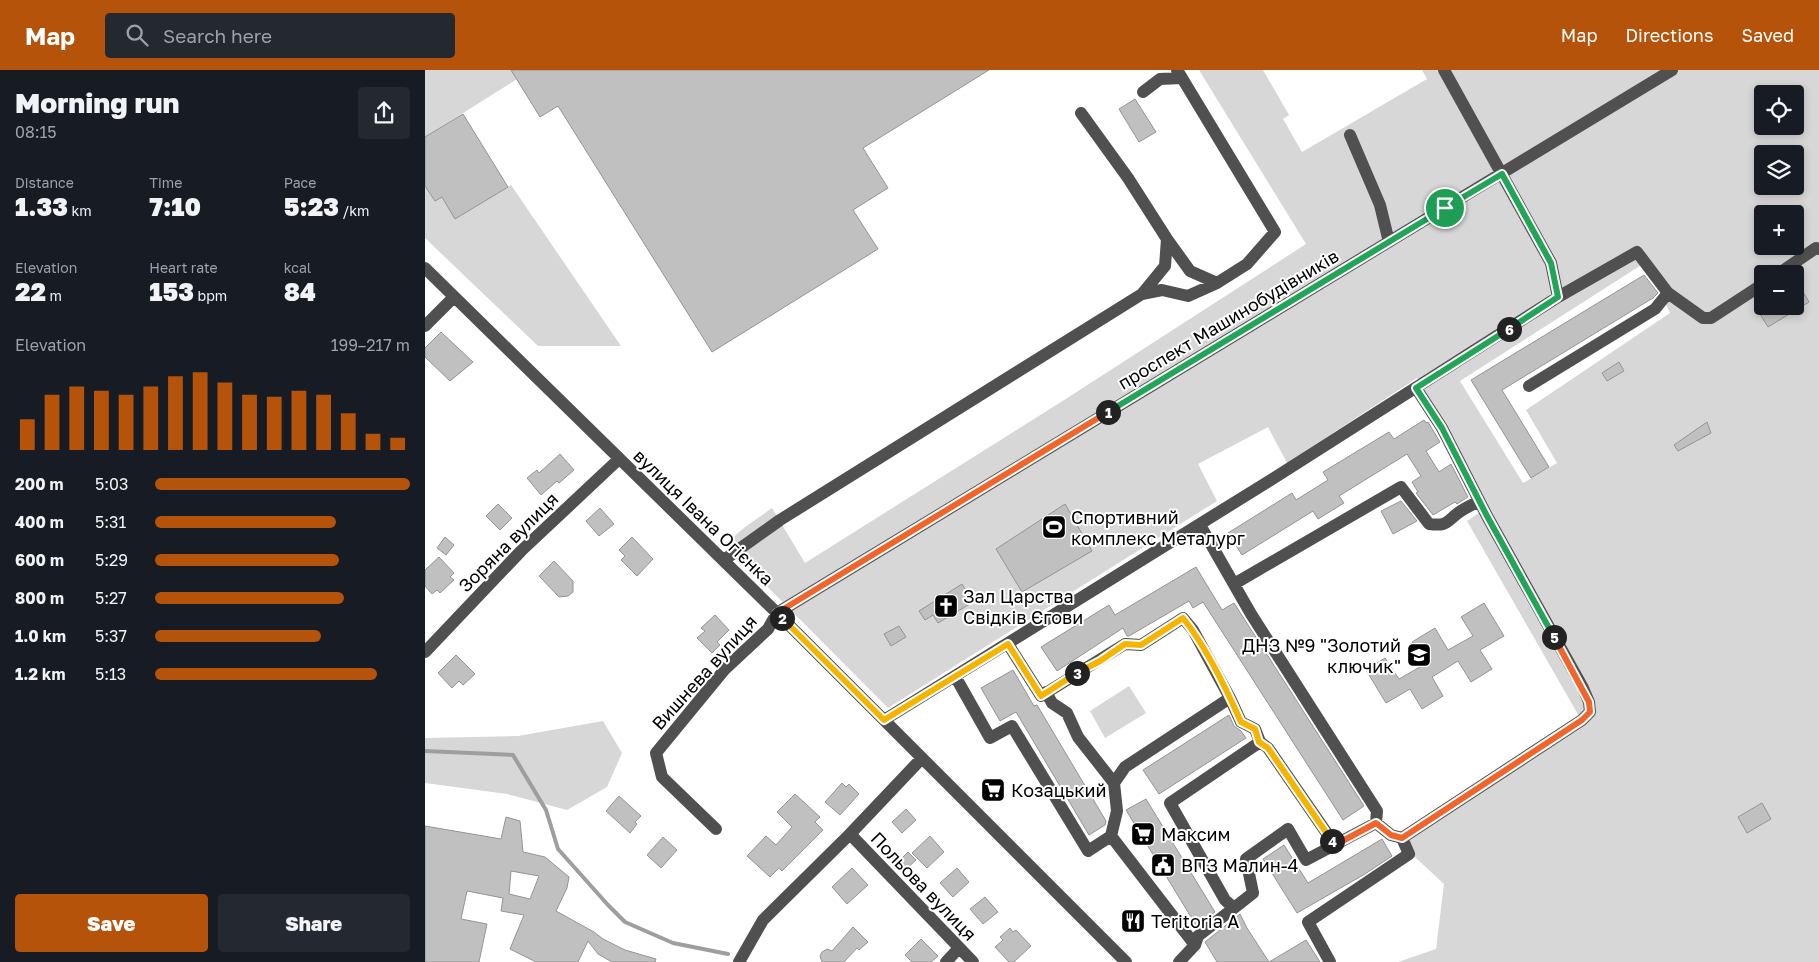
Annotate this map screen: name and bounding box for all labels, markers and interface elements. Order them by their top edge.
search box [105,13,455,58]
text: Map [25,21,75,50]
icon: search [123,21,151,49]
text: Search here [163,24,272,47]
text: Map [1561,24,1597,46]
text: Directions [1625,24,1713,46]
text: Saved [1741,24,1794,46]
map controls [1754,85,1804,315]
button: locate [1754,85,1804,135]
text: Morning run [15,86,179,119]
button: share [358,87,410,139]
text: 08:15 [15,122,57,142]
button: layers [1754,145,1804,195]
text: Distance [15,174,74,191]
text: Time [149,174,182,191]
text: Pace [284,174,316,191]
pin [1424,187,1466,229]
text: 1.33 [15,191,68,222]
text: 7:10 [149,191,201,222]
text: 5:23 [284,191,339,222]
icon: arrive [1431,194,1459,222]
text: km [68,202,92,219]
text: /km [339,202,369,219]
button: + [1754,205,1804,255]
street label: проспект Машинобудівників [1114,244,1342,394]
text: Elevation [15,259,77,276]
text: Heart rate [149,259,218,276]
text: kcal [284,259,311,276]
button: − [1754,265,1804,315]
text: 22 [15,276,46,307]
text: 153 [149,276,194,307]
text: 84 [284,276,316,307]
text: m [46,287,62,304]
text: bpm [194,287,227,304]
pin: 6 [1497,316,1521,342]
text: 6 [1505,321,1514,338]
text: Elevation [15,335,86,355]
text: 199–217 m [331,335,410,355]
pin: 1 [1095,400,1121,424]
text: 1 [1105,404,1112,421]
street label: вулиця Івана Огієнка [629,444,779,590]
text: 200 m [15,474,64,494]
text: 5:03 [95,474,128,494]
street label: Зоряна вулиця [454,488,562,596]
place label: Спортивний комплекс Металург [1071,506,1245,549]
text: 400 m [15,512,64,532]
text: 5:31 [95,512,126,532]
sports icon: Спортивний комплекс Металург [1041,514,1067,540]
text: 600 m [15,550,64,570]
text: 5:29 [95,550,128,570]
place label: Зал Царства Свідків Єгови [963,585,1083,628]
text: 800 m [15,588,64,608]
text: 5:27 [95,588,127,608]
church icon: Зал Царства Свідків Єгови [933,593,959,619]
pin: 2 [769,606,795,630]
street label: Вишнева вулиця [647,610,761,734]
text: 2 [778,610,787,627]
pin: 5 [1541,624,1567,650]
text: 1.0 km [15,626,66,646]
text: 5:37 [95,626,127,646]
text: 5 [1550,629,1559,646]
place label: ДНЗ №9 "Золотий ключик" [1242,634,1401,677]
school or university icon: ДНЗ №9 "Золотий ключик" [1406,642,1432,668]
pin: 3 [1065,660,1089,686]
text: 1.2 km [15,664,65,684]
text: 5:13 [95,664,126,684]
text: 3 [1073,665,1082,682]
supermarket icon: Козацький [980,777,1006,803]
place label: Козацький [1011,779,1107,801]
supermarket icon: Максим [1130,821,1156,847]
place label: Максим [1161,823,1230,845]
street label: Польова вулиця [867,827,981,945]
pin: 4 [1319,828,1345,854]
text: 4 [1328,833,1337,850]
public building icon: ВПЗ Малин-4 [1150,852,1176,878]
place label: ВПЗ Малин-4 [1181,854,1299,876]
button: Save [15,894,208,952]
button: Share [218,894,410,952]
restaurant icon: Teritoria A [1120,908,1146,934]
place label: Teritoria A [1151,910,1239,932]

